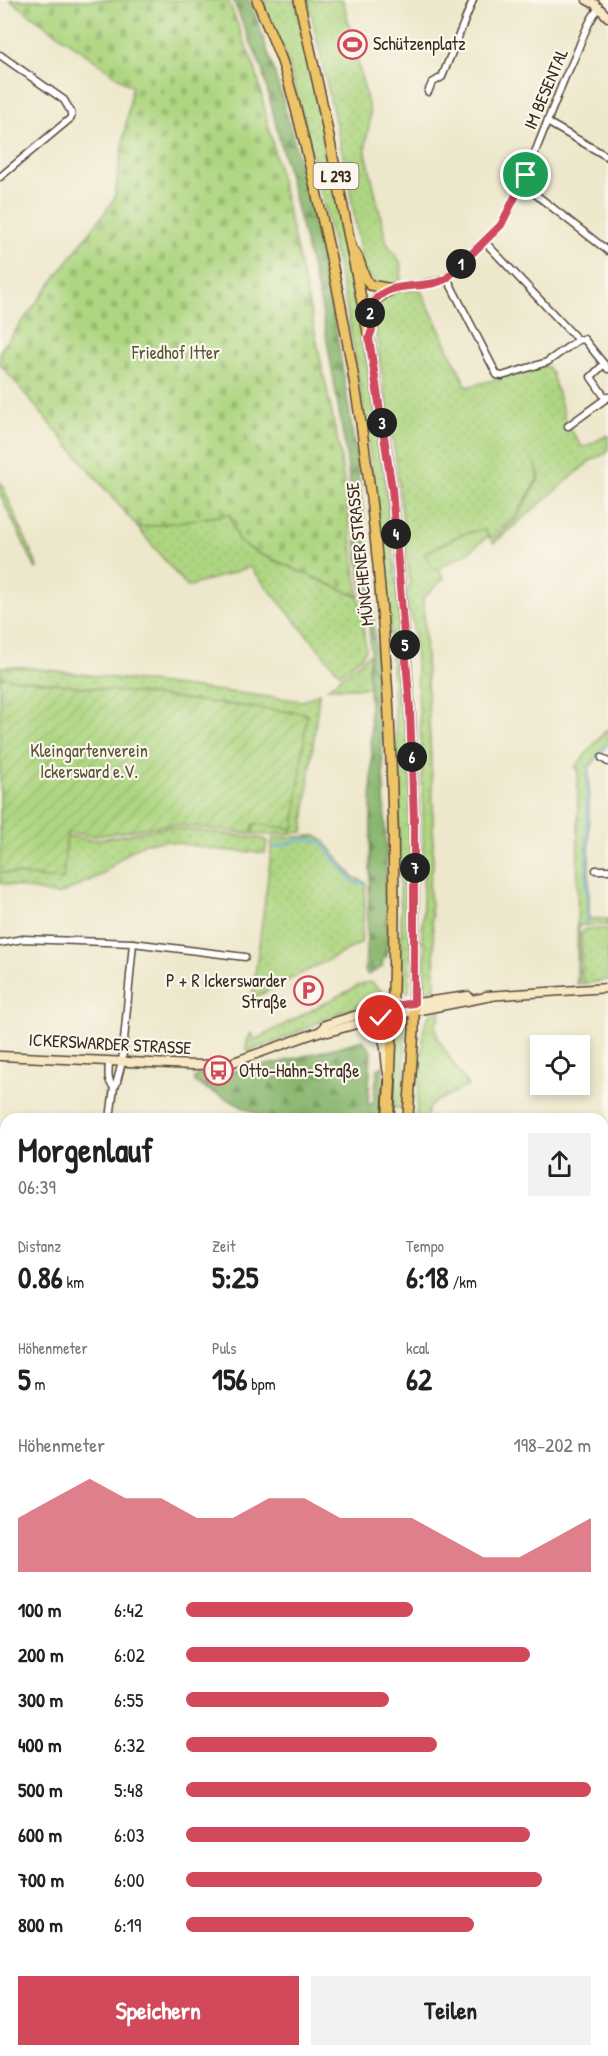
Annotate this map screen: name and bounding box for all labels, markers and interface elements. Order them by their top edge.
sports icon: Schützenplatz [336,28,368,60]
place label: Schützenplatz [373,31,466,56]
street label: IM BESENTAL [517,44,574,133]
pin [500,149,551,200]
icon: arrive [509,158,542,191]
road number: L 293 [314,163,358,189]
pin: 1 [446,249,476,279]
text: 1 [458,253,464,275]
pin: 2 [355,298,385,328]
text: 2 [366,302,374,324]
park label: Friedhof Itter [131,340,220,365]
pin: 3 [367,408,397,438]
text: 3 [378,412,386,434]
street label: MÜNCHENER STRASSE [340,481,379,627]
pin: 4 [381,519,411,549]
text: 4 [393,523,399,545]
pin: 5 [390,630,420,660]
text: 5 [402,634,408,656]
park label: Kleingartenverein Ickersward e.V. [30,738,148,784]
pin: 6 [397,742,427,772]
text: 6 [409,746,415,768]
pin: 7 [400,853,430,883]
text: 7 [411,857,419,879]
place label: P + R Ickerswarder Straße [166,968,287,1014]
parking icon: P + R Ickerswarder Straße [292,975,324,1007]
pin [355,992,406,1043]
icon: check [364,1001,397,1034]
street label: ICKERSWARDER STRASSE [28,1027,192,1060]
map controls [530,1035,590,1095]
button: locate [530,1035,590,1095]
bus stop icon: Otto-Hahn-Straße [202,1055,234,1087]
place label: Otto-Hahn-Straße [239,1058,360,1083]
text: Morgenlauf [18,1128,153,1172]
button: share [528,1133,591,1196]
text: 06:39 [18,1173,56,1200]
text: Distanz [18,1235,61,1257]
text: Zeit [212,1235,236,1257]
text: Tempo [406,1235,444,1257]
text: 0.86 [18,1257,63,1297]
text: 5:25 [212,1257,258,1297]
text: 6:18 [406,1257,449,1297]
text: km [63,1271,84,1293]
text: /km [449,1271,477,1293]
text: Höhenmeter [18,1337,88,1359]
text: Puls [212,1337,237,1359]
text: kcal [406,1337,429,1359]
text: 5 [18,1359,31,1399]
text: 156 [212,1359,248,1399]
text: 62 [406,1359,432,1399]
text: m [31,1373,45,1395]
text: bpm [248,1373,276,1395]
text: Höhenmeter [18,1431,105,1458]
text: 198–202 m [513,1431,591,1458]
text: 100 m [18,1596,61,1623]
text: 6:42 [114,1596,143,1623]
text: 200 m [18,1641,63,1668]
text: 6:02 [114,1641,145,1668]
text: 300 m [18,1686,63,1713]
text: 6:55 [114,1686,144,1713]
text: 400 m [18,1731,62,1758]
text: 6:32 [114,1731,145,1758]
text: 500 m [18,1776,63,1803]
text: 5:48 [114,1776,143,1803]
text: 600 m [18,1821,62,1848]
text: 6:03 [114,1821,145,1848]
text: 700 m [18,1866,64,1893]
text: 6:00 [114,1866,145,1893]
text: 800 m [18,1911,63,1938]
text: 6:19 [114,1911,141,1938]
button: Speichern [18,1976,299,2045]
button: Teilen [311,1976,591,2045]

